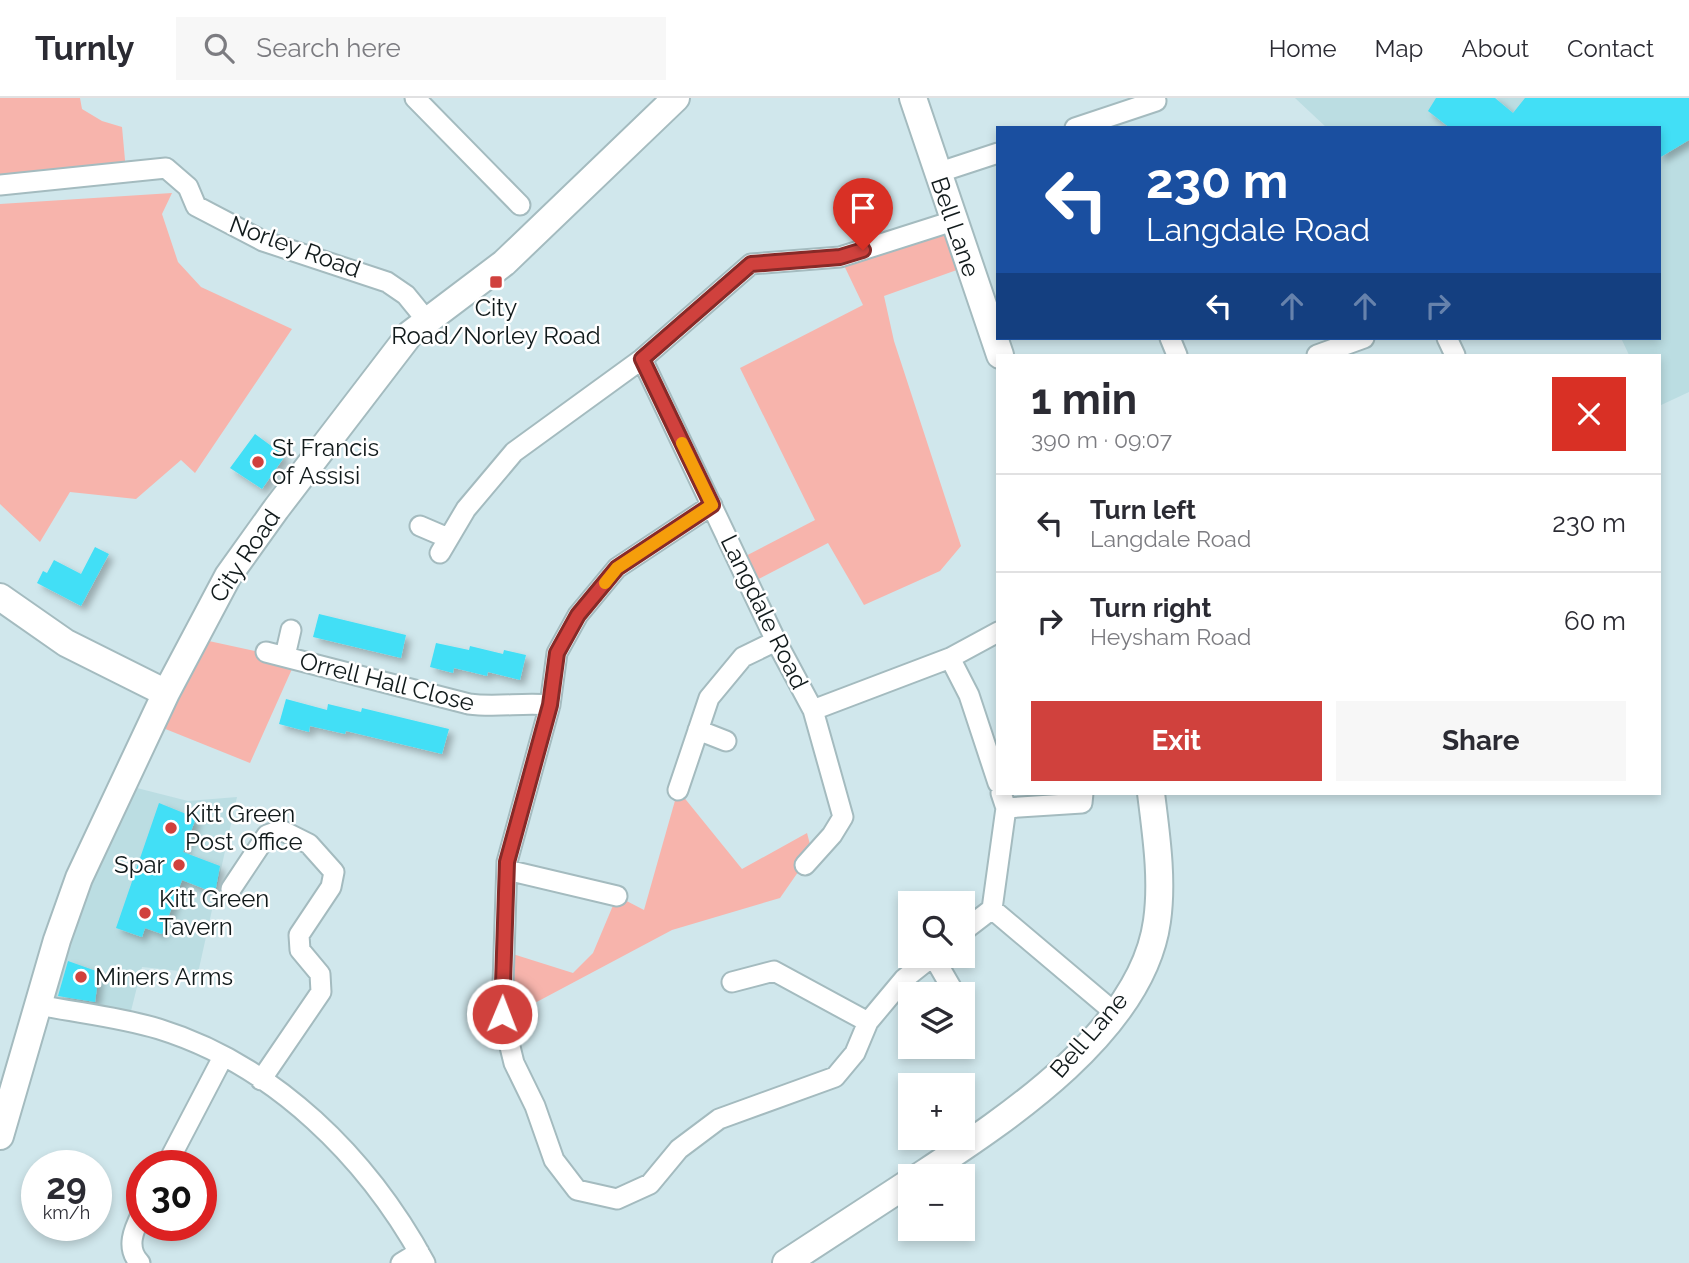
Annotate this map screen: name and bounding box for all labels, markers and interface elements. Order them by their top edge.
search box [176,17,666,80]
text: Turnly [35,29,134,68]
icon: search [200,29,238,67]
text: Search here [256,33,401,63]
text: Home [1269,34,1337,63]
text: Map [1375,34,1423,63]
text: About [1461,34,1529,63]
text: Contact [1567,34,1654,63]
text: 230 m [1146,152,1288,209]
icon: left [1031,154,1122,245]
street label: Bell Lane [925,173,986,281]
pin [833,178,893,250]
icon: arrive [844,189,882,227]
street label: Norley Road [226,209,365,284]
text: Langdale Road [1146,211,1370,248]
marker: City Road/Norley Road [488,274,504,290]
icon: left [1200,287,1238,325]
icon: ahead [1273,287,1311,325]
icon: ahead [1346,287,1384,325]
icon: right [1419,287,1457,325]
place label: City Road/Norley Road [391,293,601,350]
text: 1 min [1031,375,1137,424]
button: close [1552,377,1626,451]
text: 390 m · 09:07 [1031,426,1172,453]
place label: St Francis of Assisi [272,433,379,490]
marker: St Francis of Assisi [250,454,266,470]
text: Turn left [1090,495,1196,525]
street label: City Road [203,504,286,608]
icon: left [1031,504,1069,542]
text: 230 m [1552,508,1626,538]
text: Langdale Road [1090,525,1251,552]
street label: Langdale Road [715,530,814,694]
text: Turn right [1090,593,1211,623]
icon: right [1031,602,1069,640]
text: 60 m [1564,606,1626,636]
text: Heysham Road [1090,623,1251,650]
street label: Orrell Hall Close [297,646,477,717]
button: Exit [1031,701,1322,781]
button: Share [1336,701,1626,781]
place label: Kitt Green Post Office [185,799,303,856]
marker: Kitt Green Post Office [163,820,179,836]
place label: Spar [114,850,166,879]
marker: Spar [171,857,187,873]
place label: Kitt Green Tavern [159,884,269,941]
map controls [898,891,975,1241]
button: search [898,891,975,968]
marker: Kitt Green Tavern [137,905,153,921]
place label: Miners Arms [95,962,233,991]
marker: Miners Arms [73,969,89,985]
position arrow [465,977,539,1051]
button: layers [898,982,975,1059]
street label: Bell Lane [1044,986,1134,1083]
button: + [898,1073,975,1150]
speed limit sign: 30 [126,1150,217,1241]
button: − [898,1164,975,1241]
text: 29 [46,1166,87,1207]
text: km/h [43,1202,90,1223]

